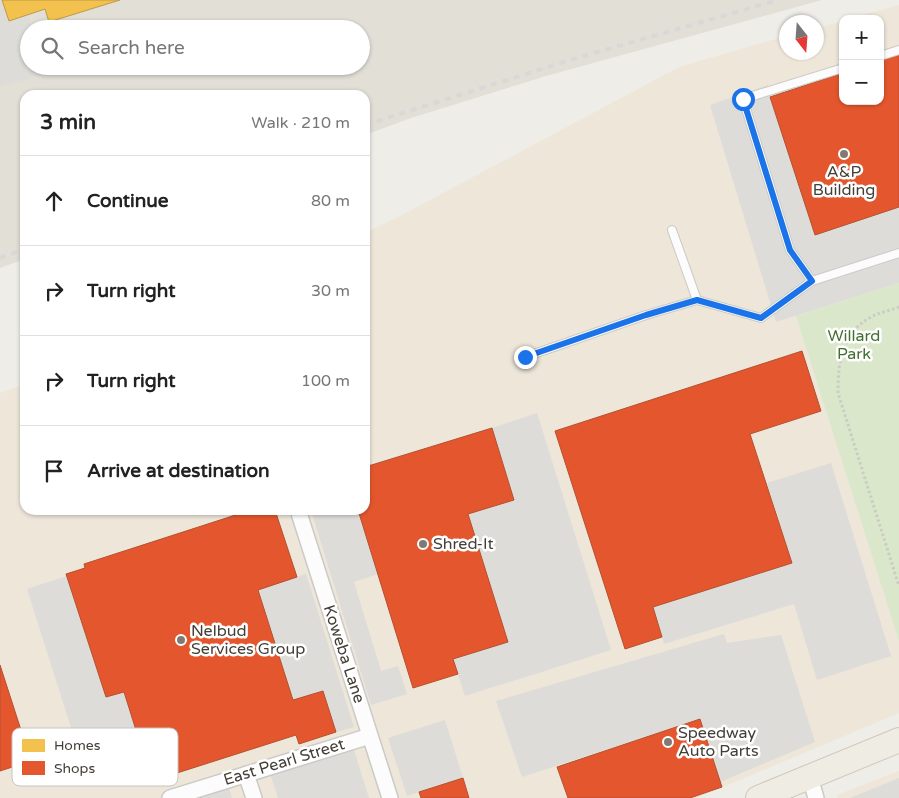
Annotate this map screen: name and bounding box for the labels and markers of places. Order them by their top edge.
marker: A&P Building [838,148,850,160]
place label: A&P Building [813,162,875,200]
place label: Shred-It [433,534,494,554]
marker: Shred-It [417,538,429,550]
place label: Nelbud Services Group [191,621,305,659]
marker: Nelbud Services Group [175,634,187,646]
place label: Speedway Auto Parts [678,723,759,761]
marker: Speedway Auto Parts [662,736,674,748]

